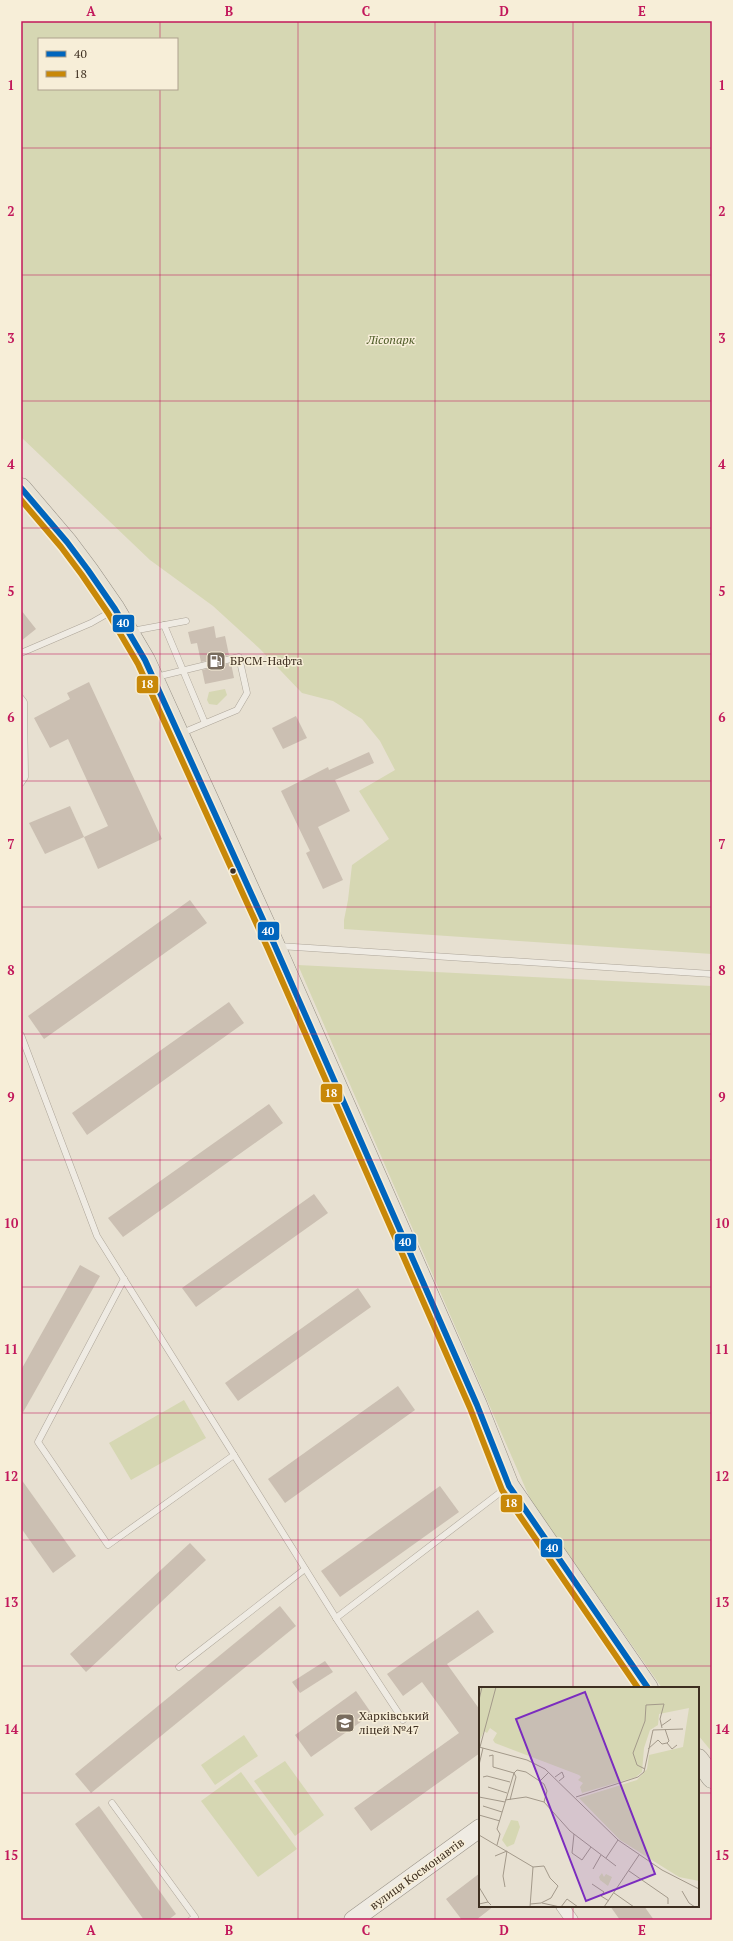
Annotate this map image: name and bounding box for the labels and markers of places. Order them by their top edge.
fuel station icon: БРСМ-Нафта [205,650,227,672]
place label: БРСМ-Нафта [230,653,303,668]
unlabelled marker [228,866,238,876]
place label: Харківський ліцей №47 [359,1708,429,1737]
school or university icon: Харківський ліцей №47 [334,1712,356,1734]

